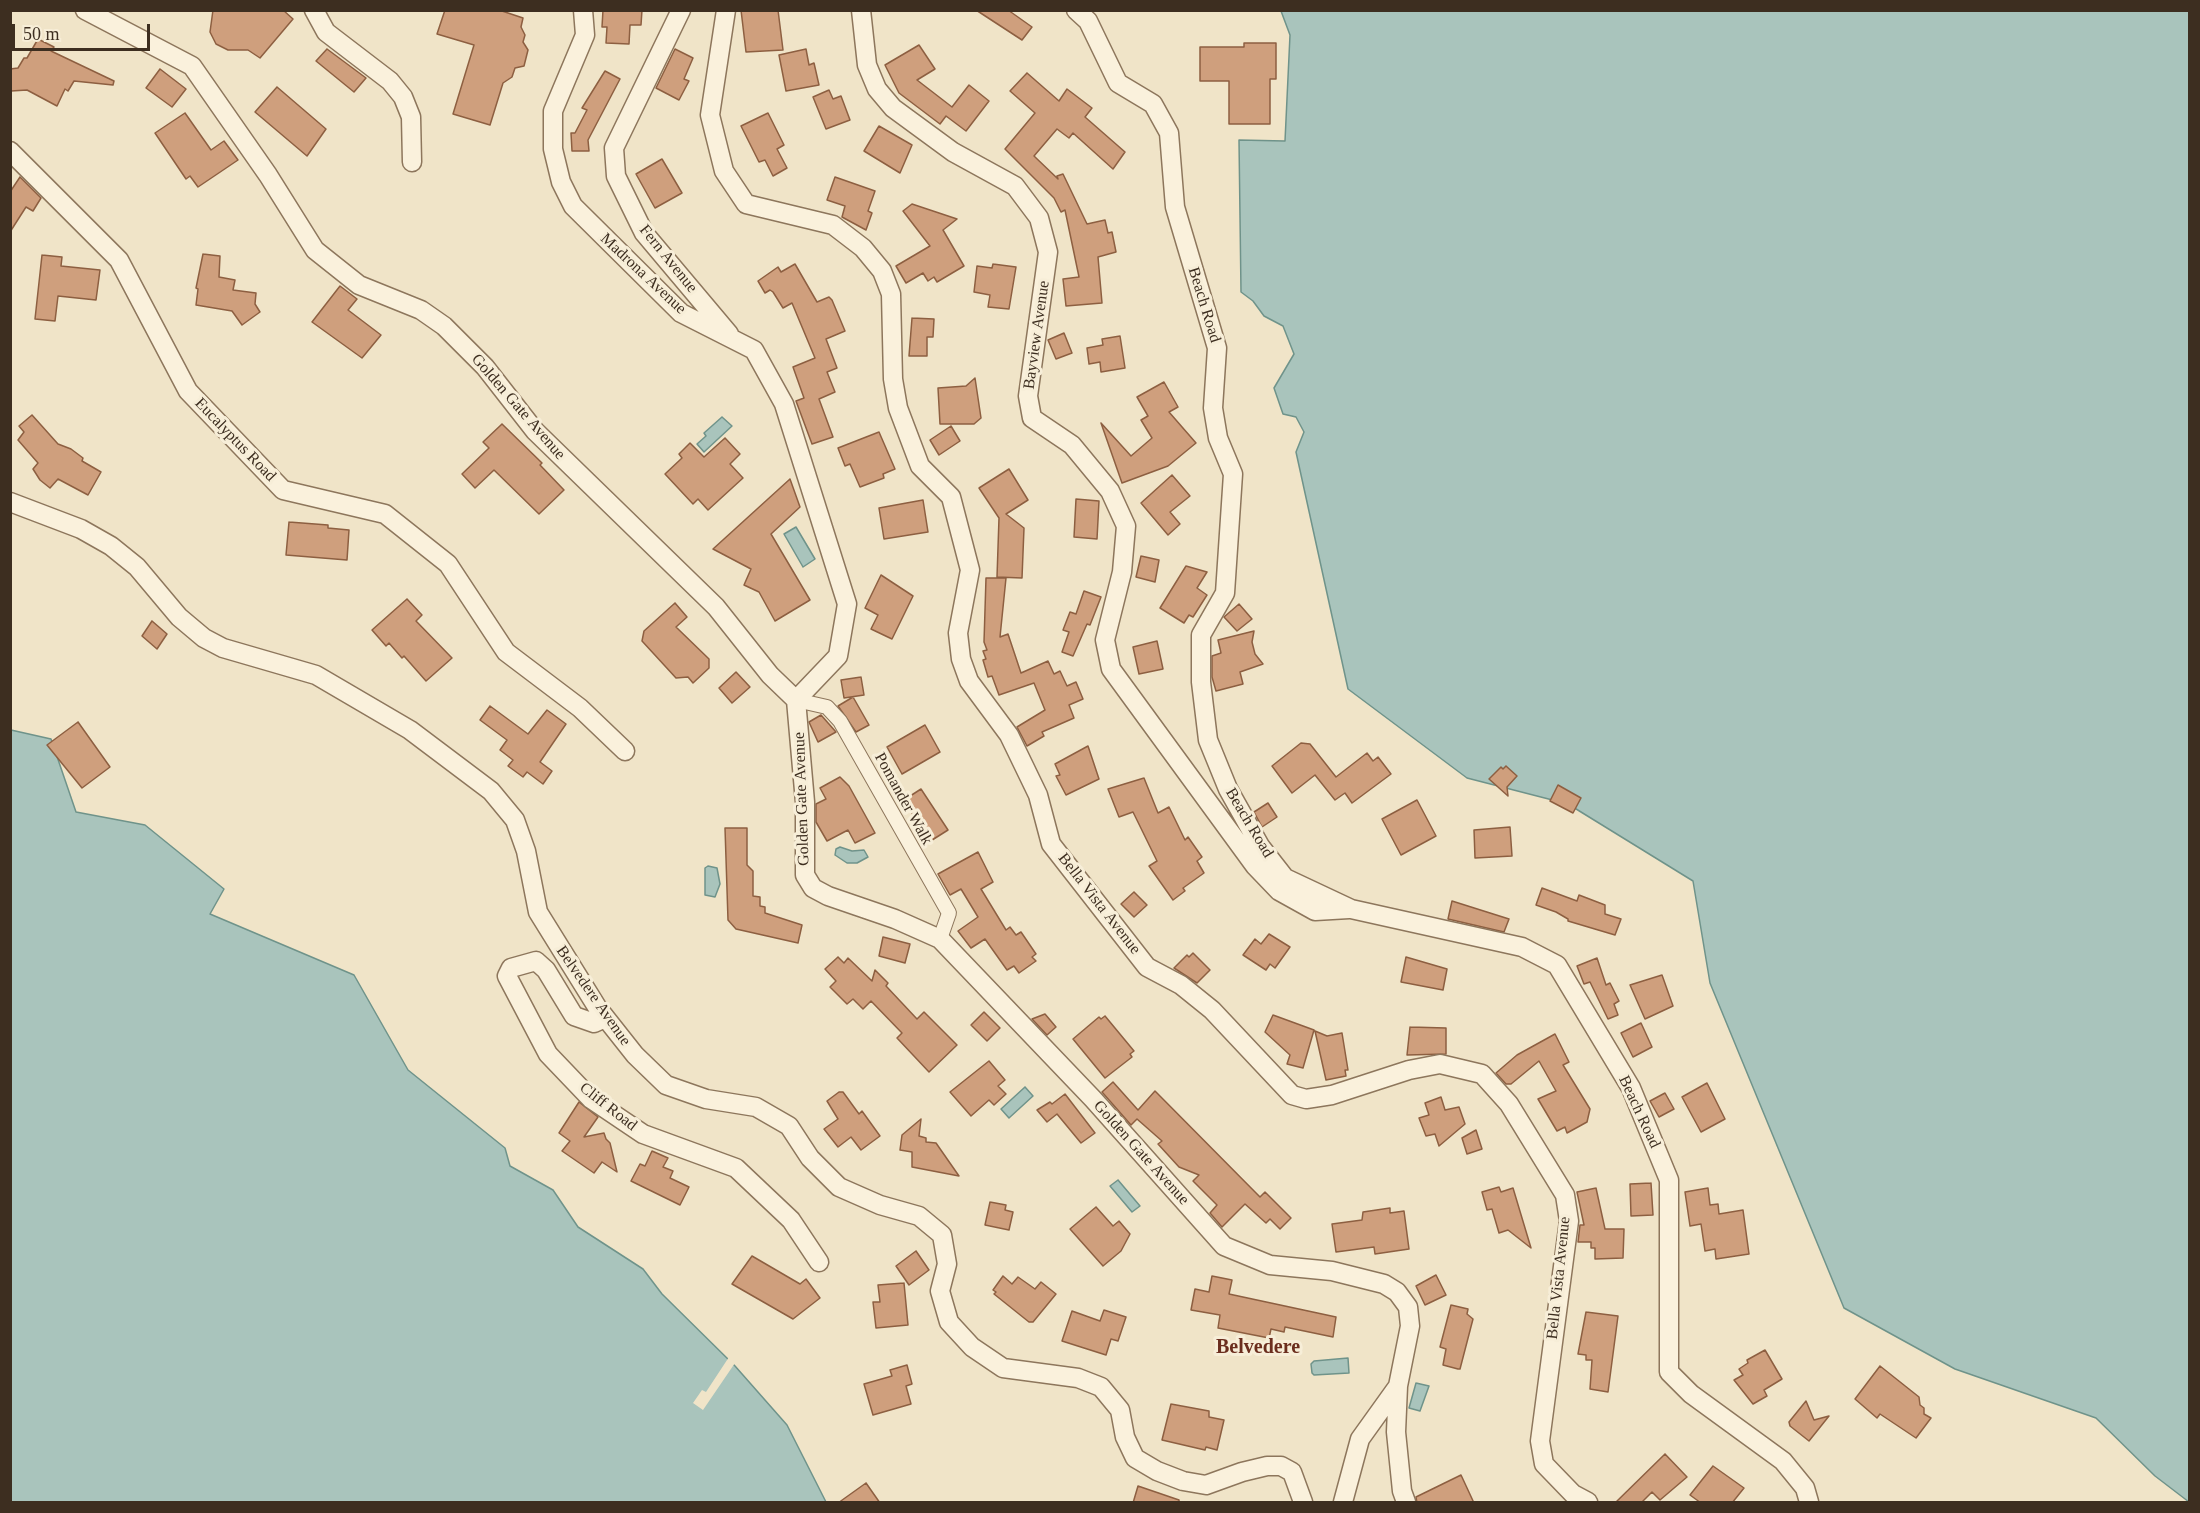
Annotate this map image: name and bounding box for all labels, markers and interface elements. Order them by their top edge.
scale bar [15,12,153,50]
text: 50 m [23,24,60,44]
street label: Fern Avenue [635,221,701,297]
street label: Madrona Avenue [596,229,690,319]
street label: Beach Road [1183,265,1225,345]
street label: Bayview Avenue [1020,279,1054,391]
street label: Golden Gate Avenue [467,350,569,464]
street label: Eucalyptus Road [190,394,280,486]
street label: Golden Gate Avenue [790,732,814,866]
street label: Pomander Walk [870,750,936,848]
street label: Beach Road [1221,785,1277,861]
street label: Bella Vista Avenue [1054,850,1144,958]
street label: Belvedere Avenue [551,942,635,1050]
street label: Beach Road [1614,1073,1664,1151]
street label: Cliff Road [575,1079,641,1135]
street label: Golden Gate Avenue [1089,1097,1193,1209]
street label: Bella Vista Avenue [1543,1216,1575,1340]
district label: Belvedere [1216,1336,1300,1360]

